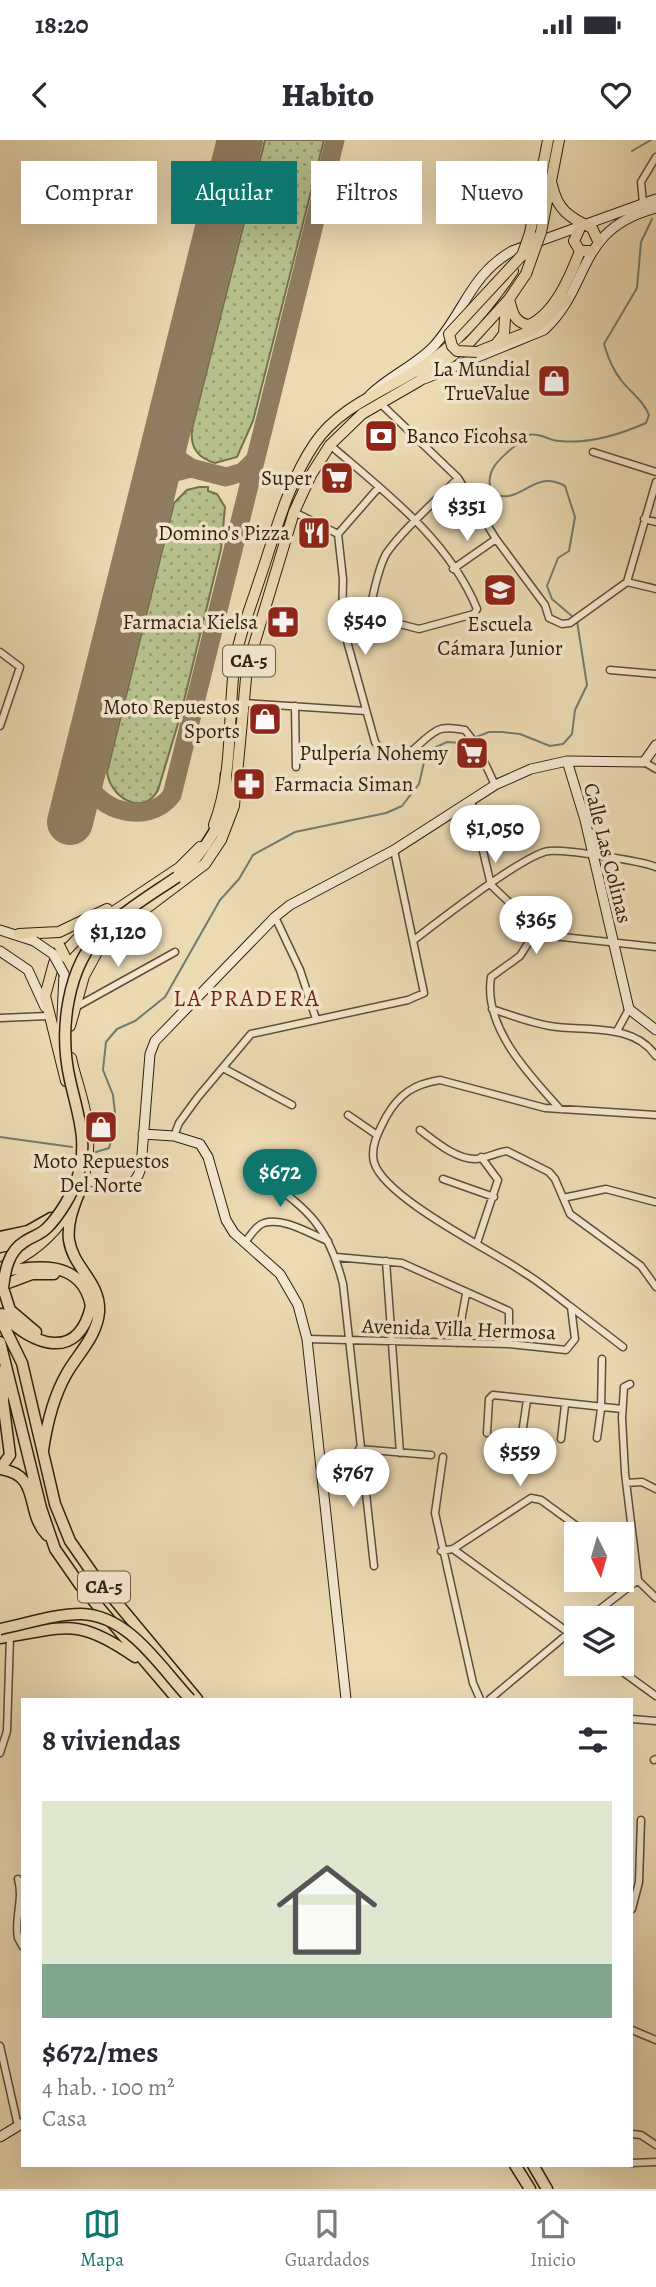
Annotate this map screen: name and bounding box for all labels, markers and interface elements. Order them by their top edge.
text: 18:20 [35,7,89,42]
text: Habito [282,73,374,117]
icon: back [21,76,59,114]
icon: heart [597,76,635,114]
chip: Comprar [21,161,157,224]
chip: Alquilar [171,161,297,224]
chip: Filtros [311,161,422,224]
chip: Nuevo [436,161,547,224]
place label: La Mundial TrueValue [433,355,530,407]
shop icon: La Mundial TrueValue [535,362,573,400]
bank icon: Banco Ficohsa [362,417,400,455]
place label: Banco Ficohsa [406,422,528,450]
supermarket icon: Super [318,459,356,497]
place label: Super [261,464,312,492]
pin: $351 [426,484,508,543]
text: $351 [448,490,486,521]
restaurant icon: Domino's Pizza [295,514,333,552]
place label: Domino's Pizza [158,519,290,547]
school or university icon: Escuela Cámara Junior [481,571,519,609]
pin: $540 [324,598,406,657]
pharmacy icon: Farmacia Kielsa [264,603,302,641]
text: $540 [344,604,386,635]
place label: Farmacia Kielsa [122,608,258,636]
place label: Escuela Cámara Junior [437,610,563,662]
road number: CA-5 [223,646,275,676]
place label: Moto Repuestos Sports [103,693,240,745]
shop icon: Moto Repuestos Sports [246,700,284,738]
supermarket icon: Pulpería Nohemy [453,734,491,772]
place label: Pulpería Nohemy [299,739,449,767]
pharmacy icon: Farmacia Siman [230,765,268,803]
place label: Farmacia Siman [274,770,413,798]
street label: Calle Las Colinas [577,780,639,926]
pin: $1,050 [438,806,552,865]
text: $1,050 [466,812,524,843]
pin: $365 [495,896,577,956]
text: $365 [515,903,557,934]
pin: $1,120 [61,910,175,969]
text: $1,120 [90,916,146,947]
district label: LA PRADERA [173,983,321,1014]
shop icon: Moto Repuestos Del Norte [82,1108,120,1146]
place label: Moto Repuestos Del Norte [32,1147,170,1199]
pin: $672 [239,1150,321,1209]
text: $672 [259,1156,301,1187]
street label: Avenida Villa Hermosa [361,1312,557,1346]
pin: $559 [479,1428,561,1488]
text: $559 [499,1435,541,1466]
pin: $767 [312,1450,394,1509]
text: $767 [332,1456,374,1487]
north arrow [564,1522,634,1592]
map controls [564,1522,634,1676]
road number: CA-5 [78,1572,130,1602]
button: layers [564,1606,634,1676]
text: 8 viviendas [42,1720,181,1760]
icon: filters [574,1721,612,1759]
icon: home [264,1847,390,1973]
text: $672/mes [42,2032,158,2072]
text: 4 hab. · 100 m² [42,2072,175,2103]
text: Casa [42,2103,87,2134]
tab: Mapa [80,2205,124,2273]
tab: Guardados [285,2205,370,2273]
tab: Inicio [530,2205,576,2273]

